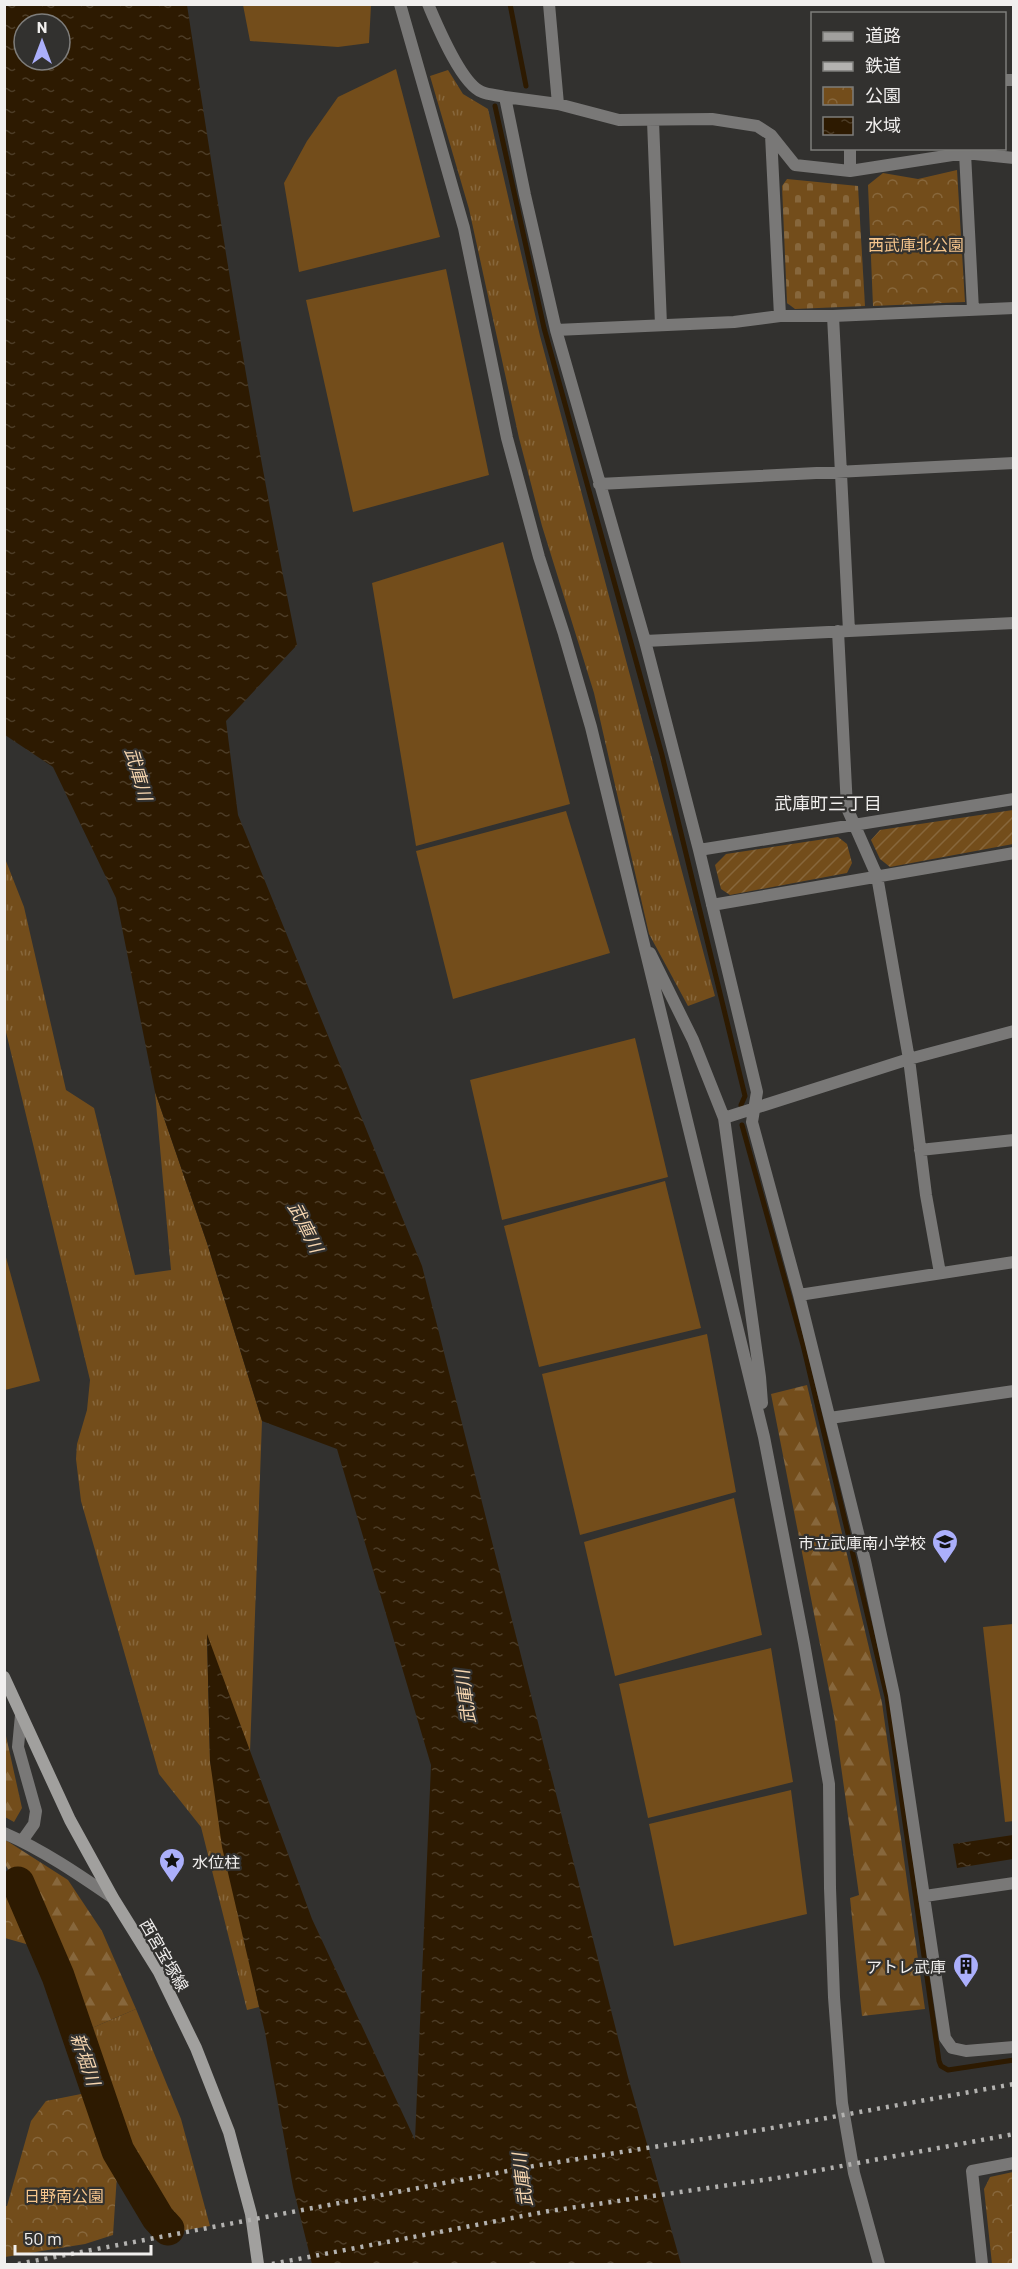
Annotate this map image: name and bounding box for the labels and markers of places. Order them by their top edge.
school or university icon: 市立武庫南小学校 [930,1527,960,1565]
place label: 市立武庫南小学校 [798,1533,926,1552]
place icon: 水位柱 [157,1846,187,1884]
place label: 水位柱 [192,1852,240,1871]
building icon: アトレ武庫 [951,1951,981,1989]
place label: アトレ武庫 [866,1957,946,1976]

